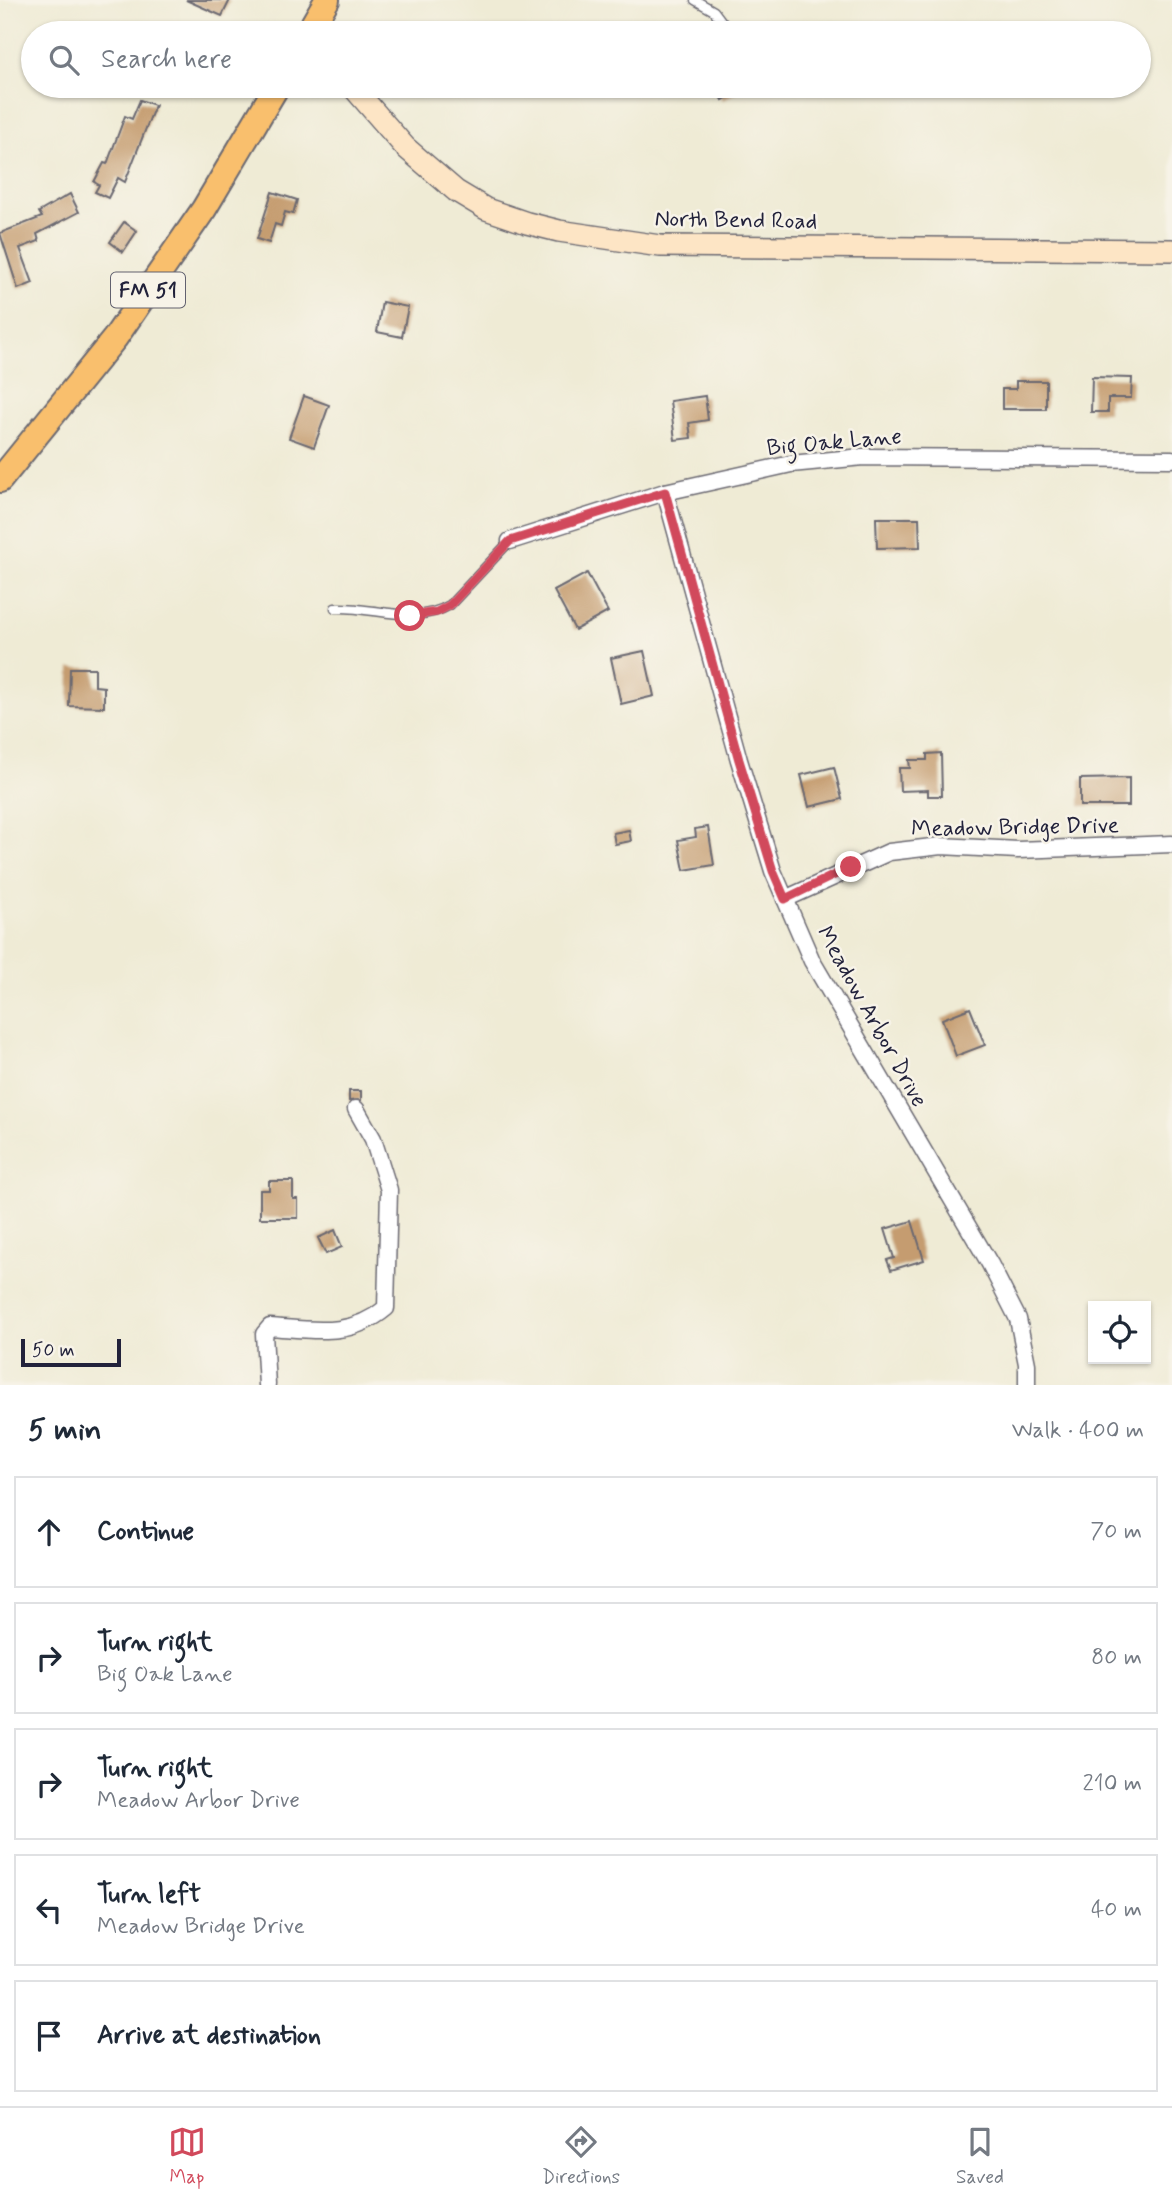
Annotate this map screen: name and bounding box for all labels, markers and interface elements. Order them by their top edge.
search box [21,21,1151,98]
icon: search [45,41,83,79]
text: Search here [101,43,232,77]
street label: North Bend Road [654,205,818,237]
road number: FM 51 [111,272,185,308]
street label: Big Oak Lane [765,422,903,466]
route start [394,600,425,631]
street label: Meadow Bridge Drive [911,811,1119,845]
route end [835,851,866,882]
street label: Meadow Arbor Drive [809,921,934,1113]
map controls [1088,1301,1151,1364]
button: locate [1088,1301,1151,1364]
scale bar [21,1336,121,1368]
text: 50 m [32,1338,75,1363]
text: 5 min [28,1411,102,1450]
text: Walk · 400 m [1012,1416,1144,1446]
icon: ahead [30,1513,68,1551]
text: Continue [97,1515,194,1549]
text: 70 m [1090,1517,1142,1547]
text: Turn right [97,1626,213,1660]
icon: right [30,1639,68,1677]
text: 80 m [1091,1643,1142,1673]
text: Big Oak Lane [97,1660,233,1690]
text: Turn right [97,1752,213,1786]
icon: right [30,1765,68,1803]
text: 210 m [1082,1769,1142,1799]
text: Meadow Arbor Drive [97,1786,300,1816]
text: Turn left [97,1878,201,1912]
icon: left [30,1891,68,1929]
text: 40 m [1091,1895,1142,1925]
text: Meadow Bridge Drive [97,1912,305,1942]
icon: arrive [30,2017,68,2055]
text: Arrive at destination [97,2019,321,2053]
tab: Map [168,2123,206,2190]
tab: Directions [542,2123,620,2190]
tab: Saved [956,2123,1004,2190]

